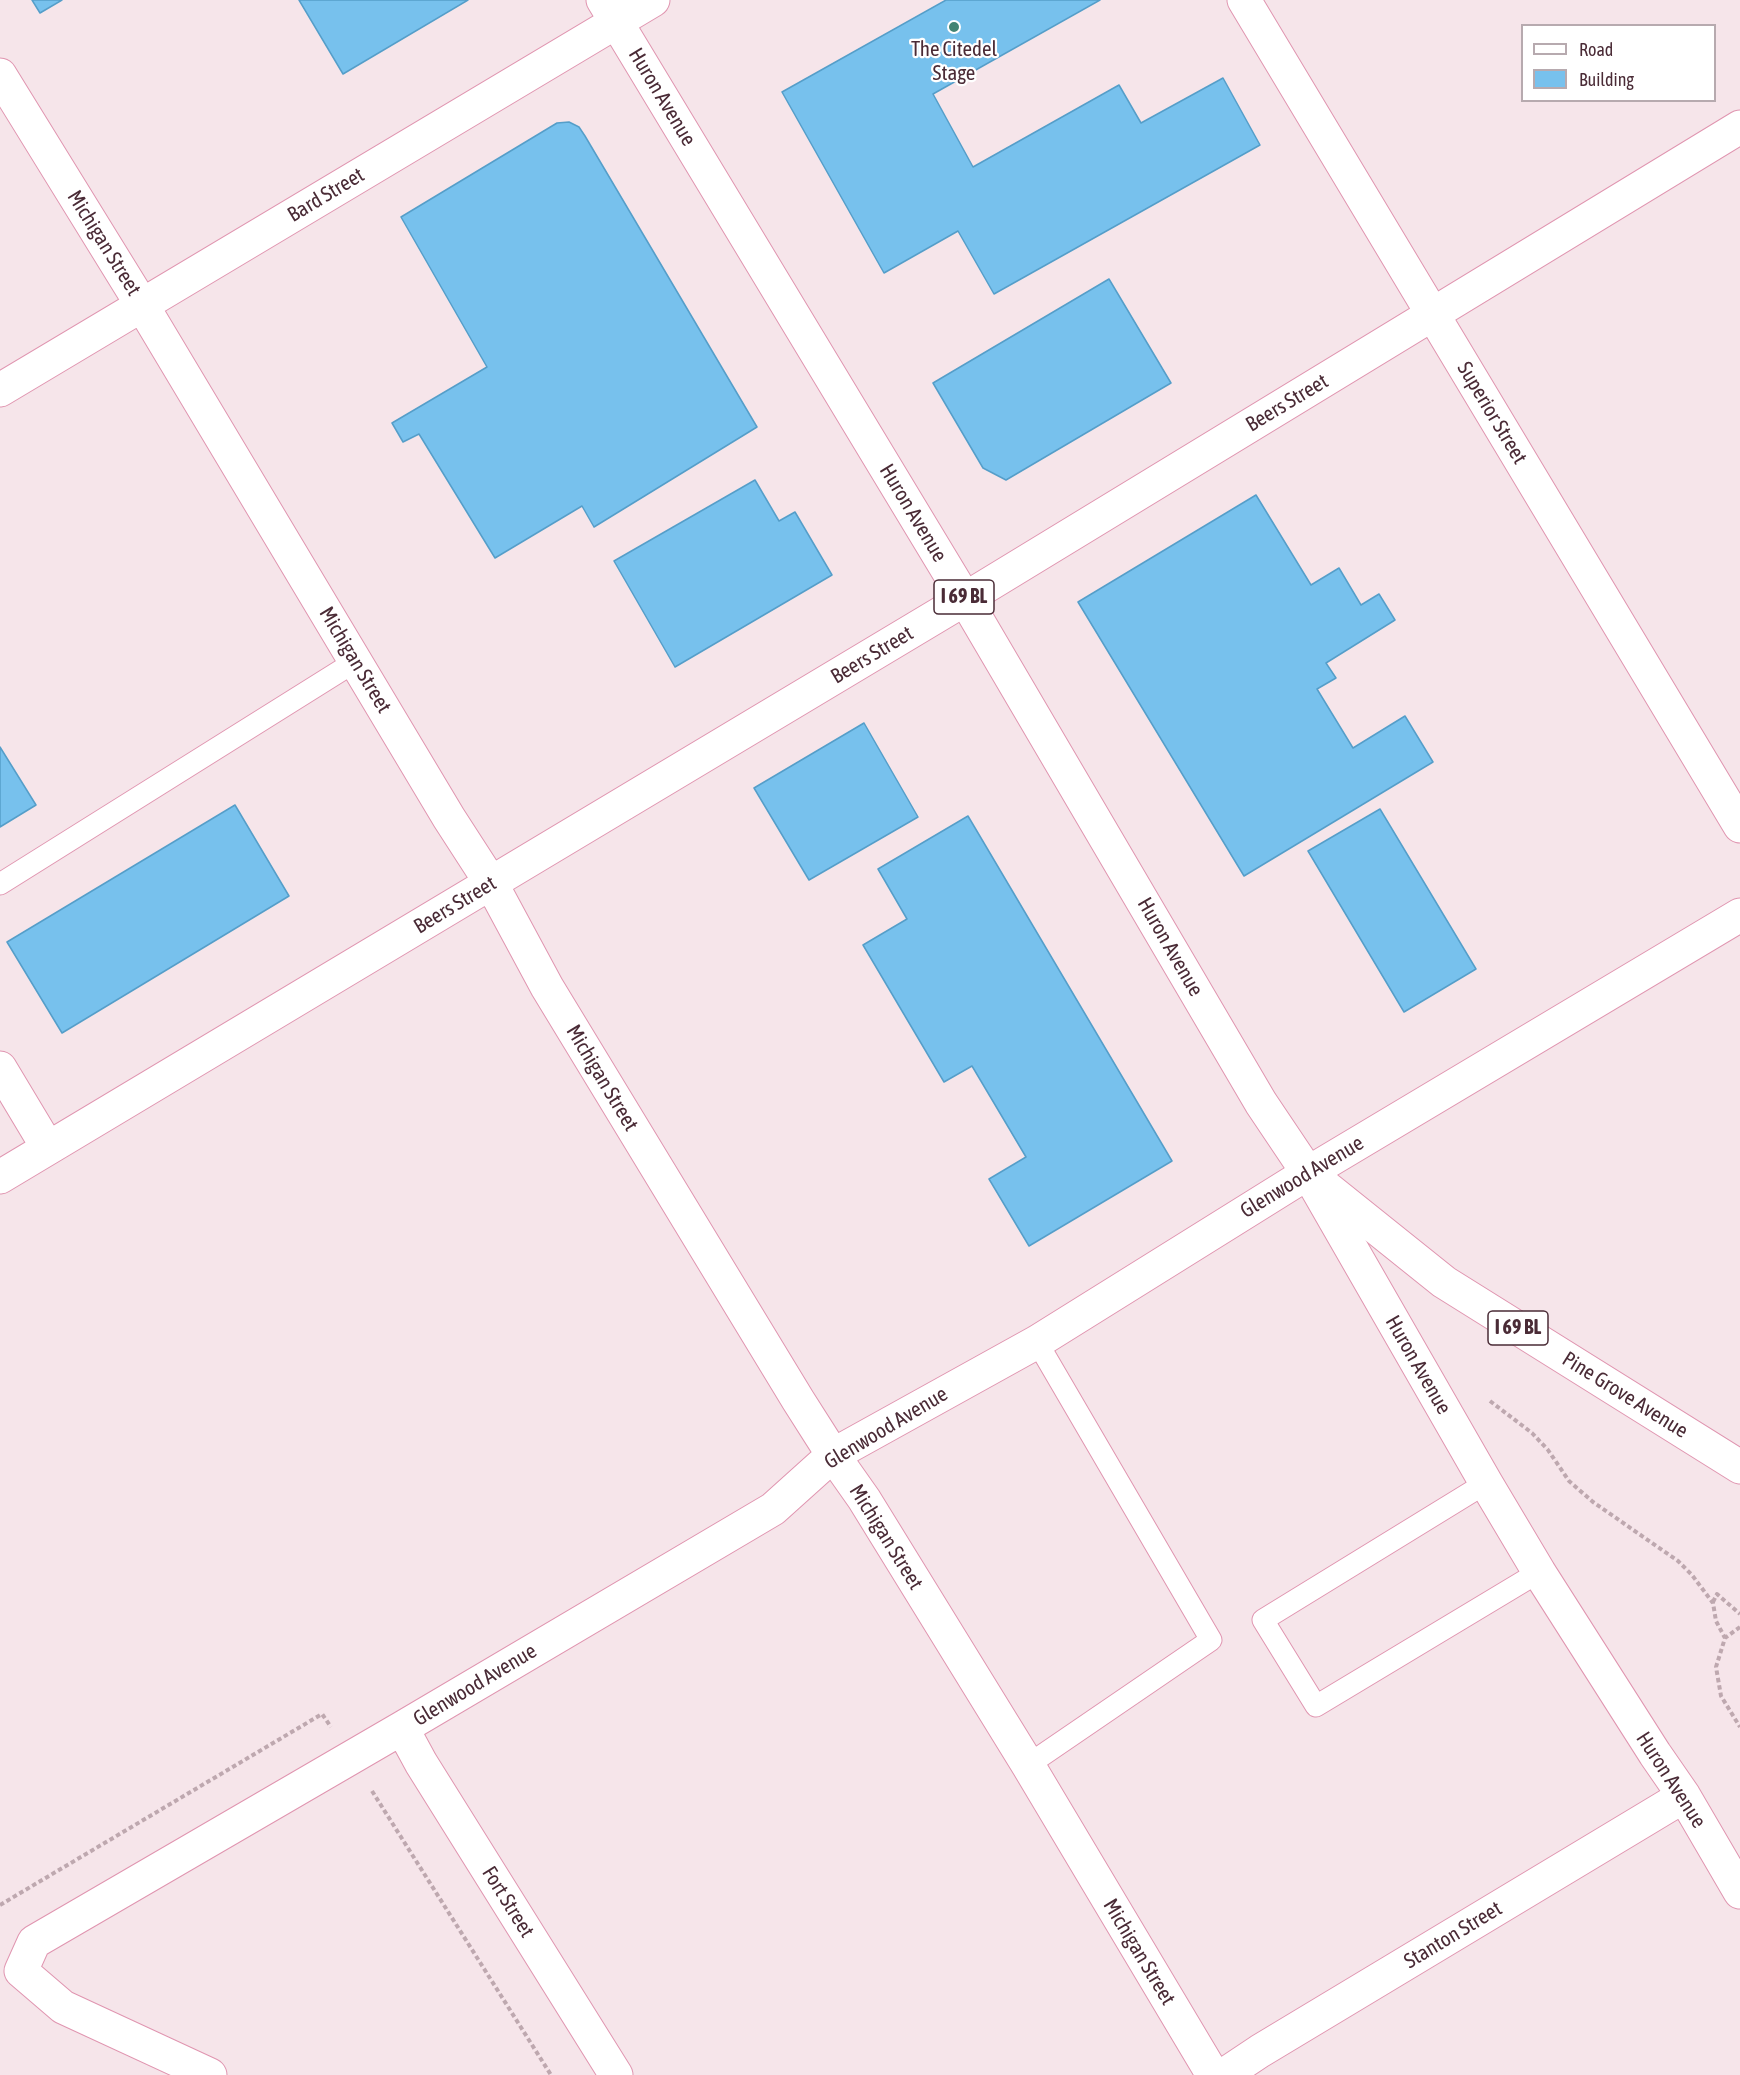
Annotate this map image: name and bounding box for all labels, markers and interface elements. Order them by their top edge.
marker: The Citedel Stage [947,20,961,34]
legend [1521,24,1716,102]
place label: The Citedel Stage [911,36,997,86]
text: Road [1579,39,1613,60]
street label: Huron Avenue [623,44,701,150]
text: Building [1579,69,1634,90]
street label: Bard Street [283,162,369,228]
street label: Michigan Street [62,186,146,300]
street label: Superior Street [1452,357,1532,469]
street label: Beers Street [1241,369,1333,437]
street label: Huron Avenue [874,460,952,566]
road number: I 69 BL [934,580,994,614]
street label: Michigan Street [314,602,396,718]
street label: Beers Street [826,621,918,689]
street label: Beers Street [409,871,501,939]
street label: Huron Avenue [1132,893,1208,1001]
street label: Michigan Street [561,1020,643,1136]
street label: Glenwood Avenue [1236,1130,1368,1224]
street label: Huron Avenue [1380,1311,1456,1419]
road number: I 69 BL [1488,1311,1548,1345]
street label: Pine Grove Avenue [1558,1346,1692,1444]
street label: Glenwood Avenue [820,1381,952,1475]
street label: Michigan Street [844,1480,928,1594]
street label: Glenwood Avenue [409,1638,541,1732]
street label: Huron Avenue [1631,1727,1711,1833]
street label: Fort Street [476,1862,540,1942]
street label: Michigan Street [1098,1894,1180,2010]
street label: Stanton Street [1400,1896,1506,1974]

